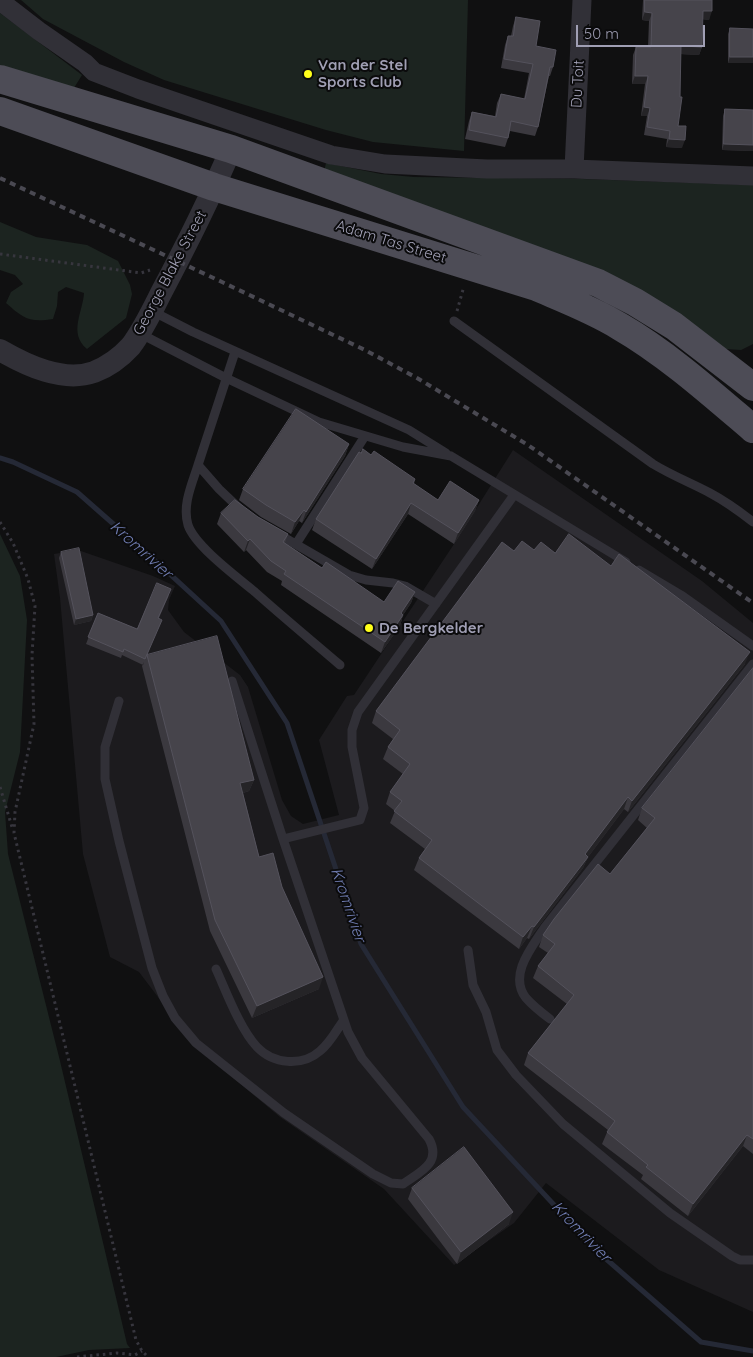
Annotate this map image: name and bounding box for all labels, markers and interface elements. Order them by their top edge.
scale bar [578,15,707,47]
text: 50 m [584,24,619,43]
place label: Van der Stel Sports Club [318,56,407,91]
street label: Du Toit [568,60,588,108]
marker: Van der Stel Sports Club [302,68,314,80]
street label: George Blake Street [130,208,210,338]
street label: Adam Tas Street [334,217,448,267]
water label: Kromrivier [106,517,176,583]
place label: De Bergkelder [379,619,483,637]
marker: De Bergkelder [363,622,375,634]
water label: Kromrivier [326,865,370,945]
water label: Kromrivier [547,1197,615,1267]

